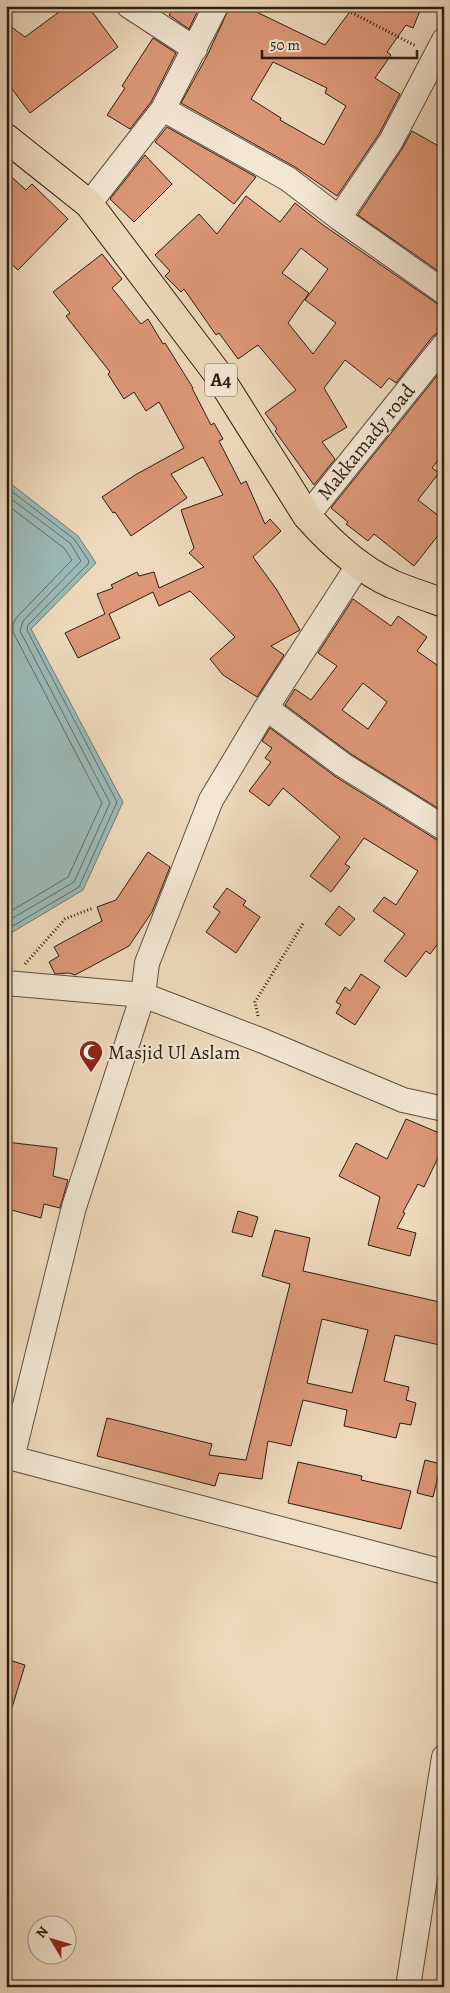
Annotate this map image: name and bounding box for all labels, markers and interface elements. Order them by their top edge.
scale bar [262,28,418,60]
text: 50 m [270,35,300,55]
road number: A4 [205,364,237,396]
street label: Makkamady road [311,378,421,506]
mosque icon: Masjid Ul Aslam [78,1039,104,1073]
place label: Masjid Ul Aslam [108,1039,241,1066]
north arrow [28,1916,78,1966]
text: N [32,1922,53,1942]

